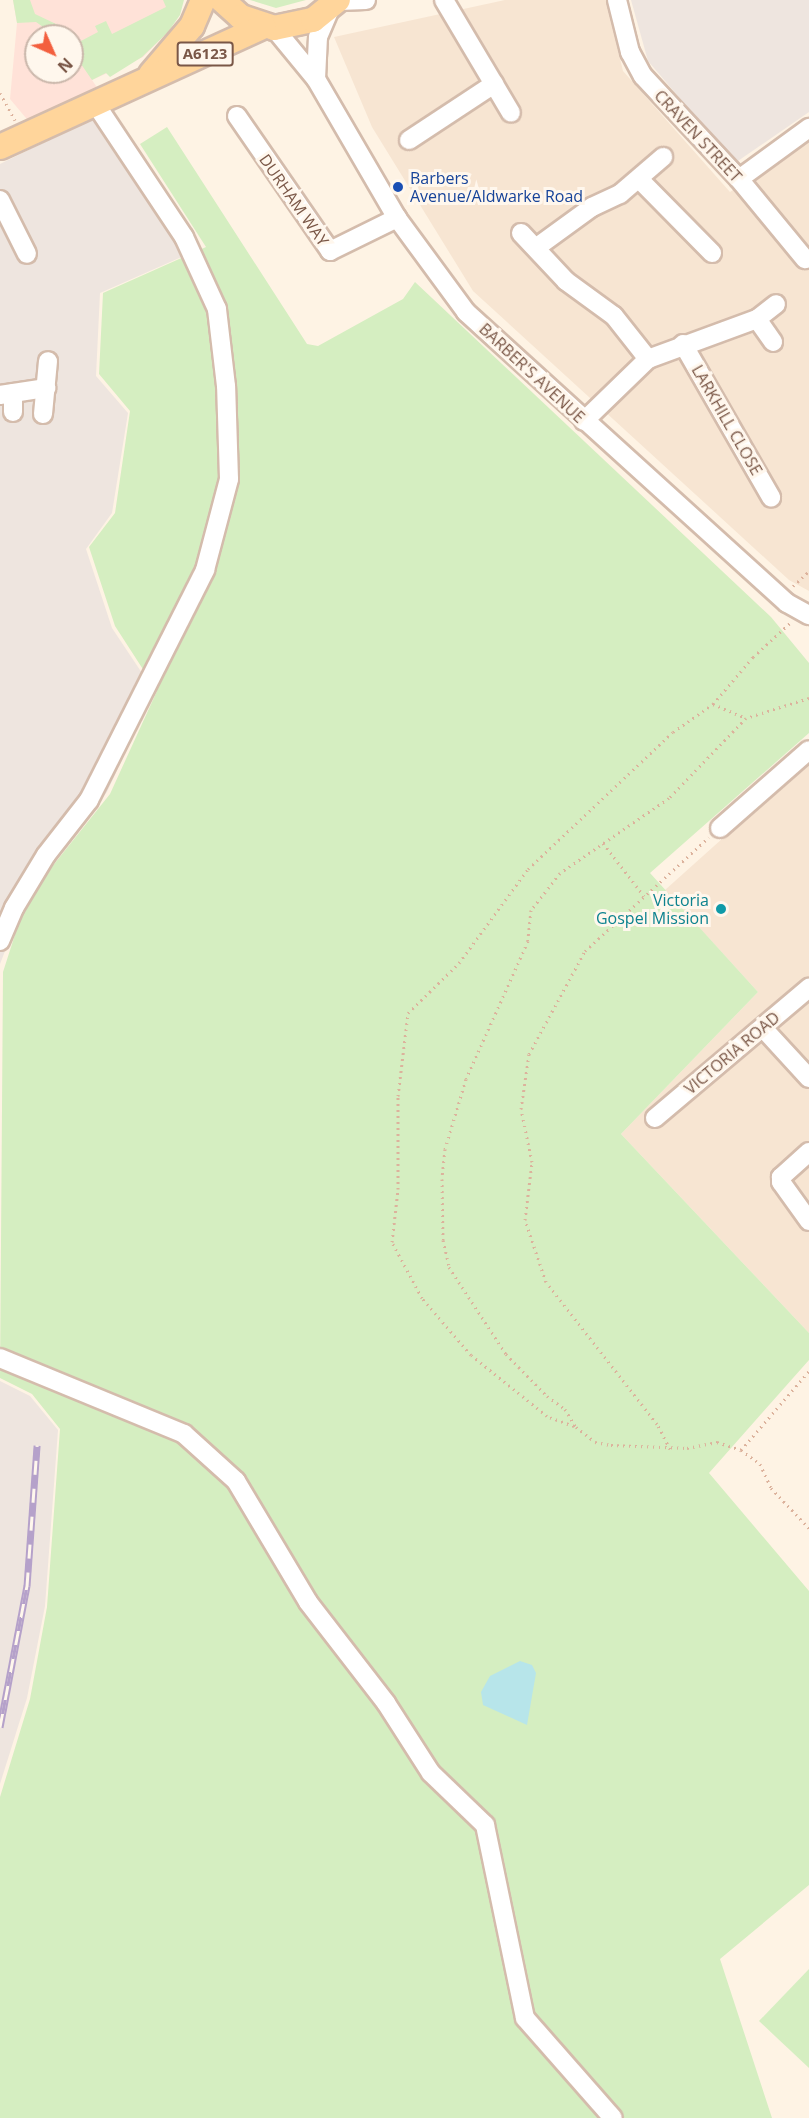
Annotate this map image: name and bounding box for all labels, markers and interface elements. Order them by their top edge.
north arrow [24,24,84,84]
road number: A6123 [176,42,234,66]
text: N [53,53,78,78]
street label: CRAVEN STREET [650,86,746,186]
street label: DURHAM WAY [255,150,333,250]
place label: Barbers Avenue/Aldwarke Road [410,168,583,206]
marker: Barbers Avenue/Aldwarke Road [391,180,405,194]
street label: BARBER'S AVENUE [475,319,589,427]
street label: LARKHILL CLOSE [688,362,766,478]
place label: Victoria Gospel Mission [596,890,709,928]
marker: Victoria Gospel Mission [714,902,728,916]
street label: VICTORIA ROAD [681,1008,783,1098]

